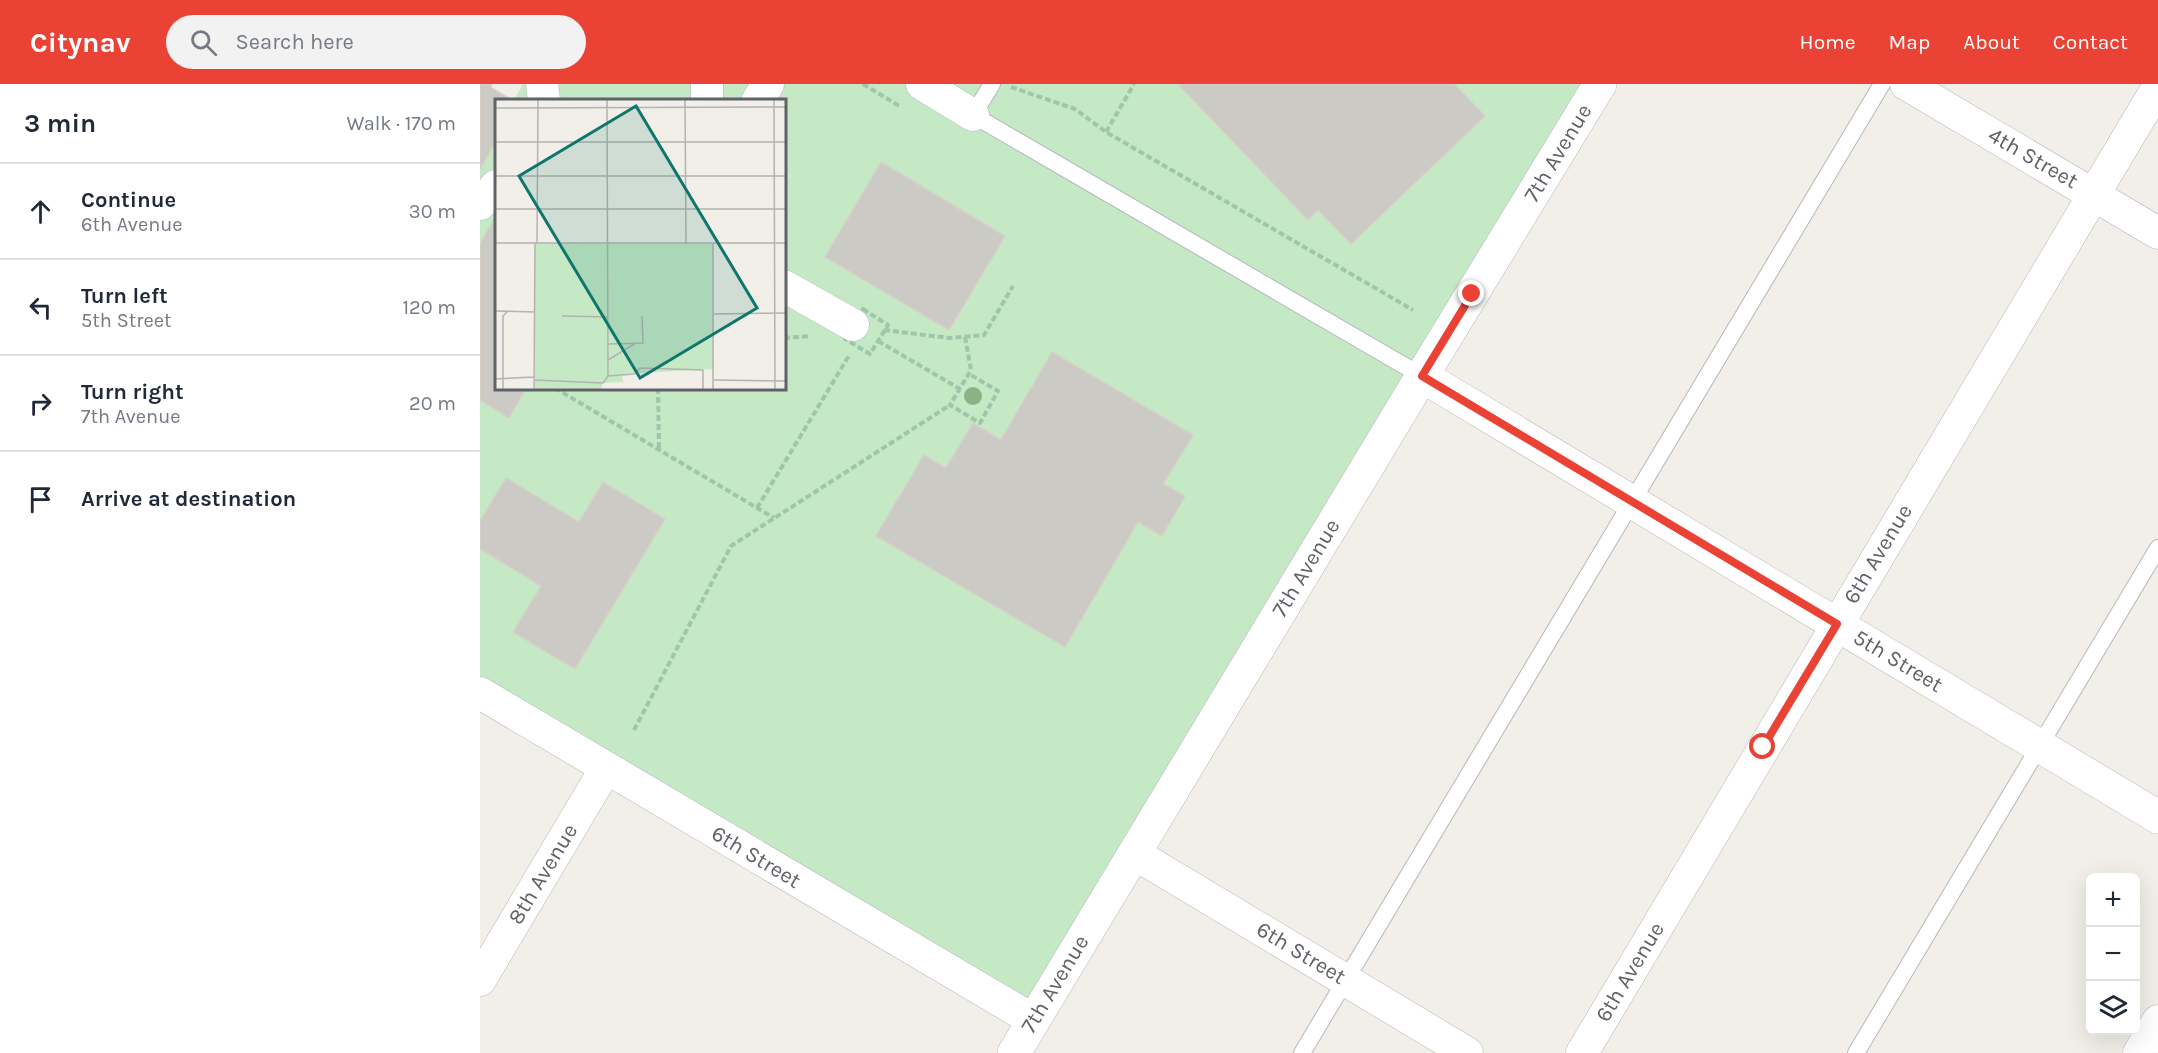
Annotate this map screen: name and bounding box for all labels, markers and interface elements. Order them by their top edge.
search box [166,15,586,69]
text: Citynav [30,26,130,59]
icon: search [187,26,220,59]
text: Search here [235,29,354,55]
text: Home [1800,30,1856,54]
text: Map [1889,30,1930,54]
text: About [1963,30,2020,54]
text: Contact [2053,30,2128,54]
inset map [495,99,786,390]
street label: 7th Avenue [1519,99,1597,207]
text: 3 min [24,108,96,139]
text: Walk · 170 m [346,112,456,135]
street label: 4th Street [1983,122,2083,194]
text: Continue [81,187,176,213]
icon: ahead [24,195,57,228]
text: 30 m [409,200,456,223]
text: 6th Avenue [81,213,183,236]
route end [1458,280,1484,306]
text: Turn left [81,283,168,309]
icon: left [24,291,57,324]
text: 120 m [402,296,456,319]
text: 5th Street [81,309,172,332]
text: Turn right [81,379,184,405]
icon: right [24,387,57,420]
text: 20 m [409,392,456,415]
text: 7th Avenue [81,405,181,428]
icon: arrive [24,483,57,516]
text: Arrive at destination [81,486,296,512]
street label: 6th Avenue [1838,499,1918,609]
street label: 7th Avenue [1267,514,1345,622]
street label: 5th Street [1849,624,1947,698]
route start [1749,733,1775,759]
street label: 8th Avenue [503,819,583,929]
street label: 6th Street [707,820,805,894]
map controls [2086,873,2140,1035]
button: + [2086,873,2140,927]
street label: 6th Street [1252,916,1350,990]
street label: 6th Avenue [1590,917,1670,1027]
button: − [2086,927,2140,981]
street label: 7th Avenue [1016,930,1094,1038]
button: layers [2086,981,2140,1035]

